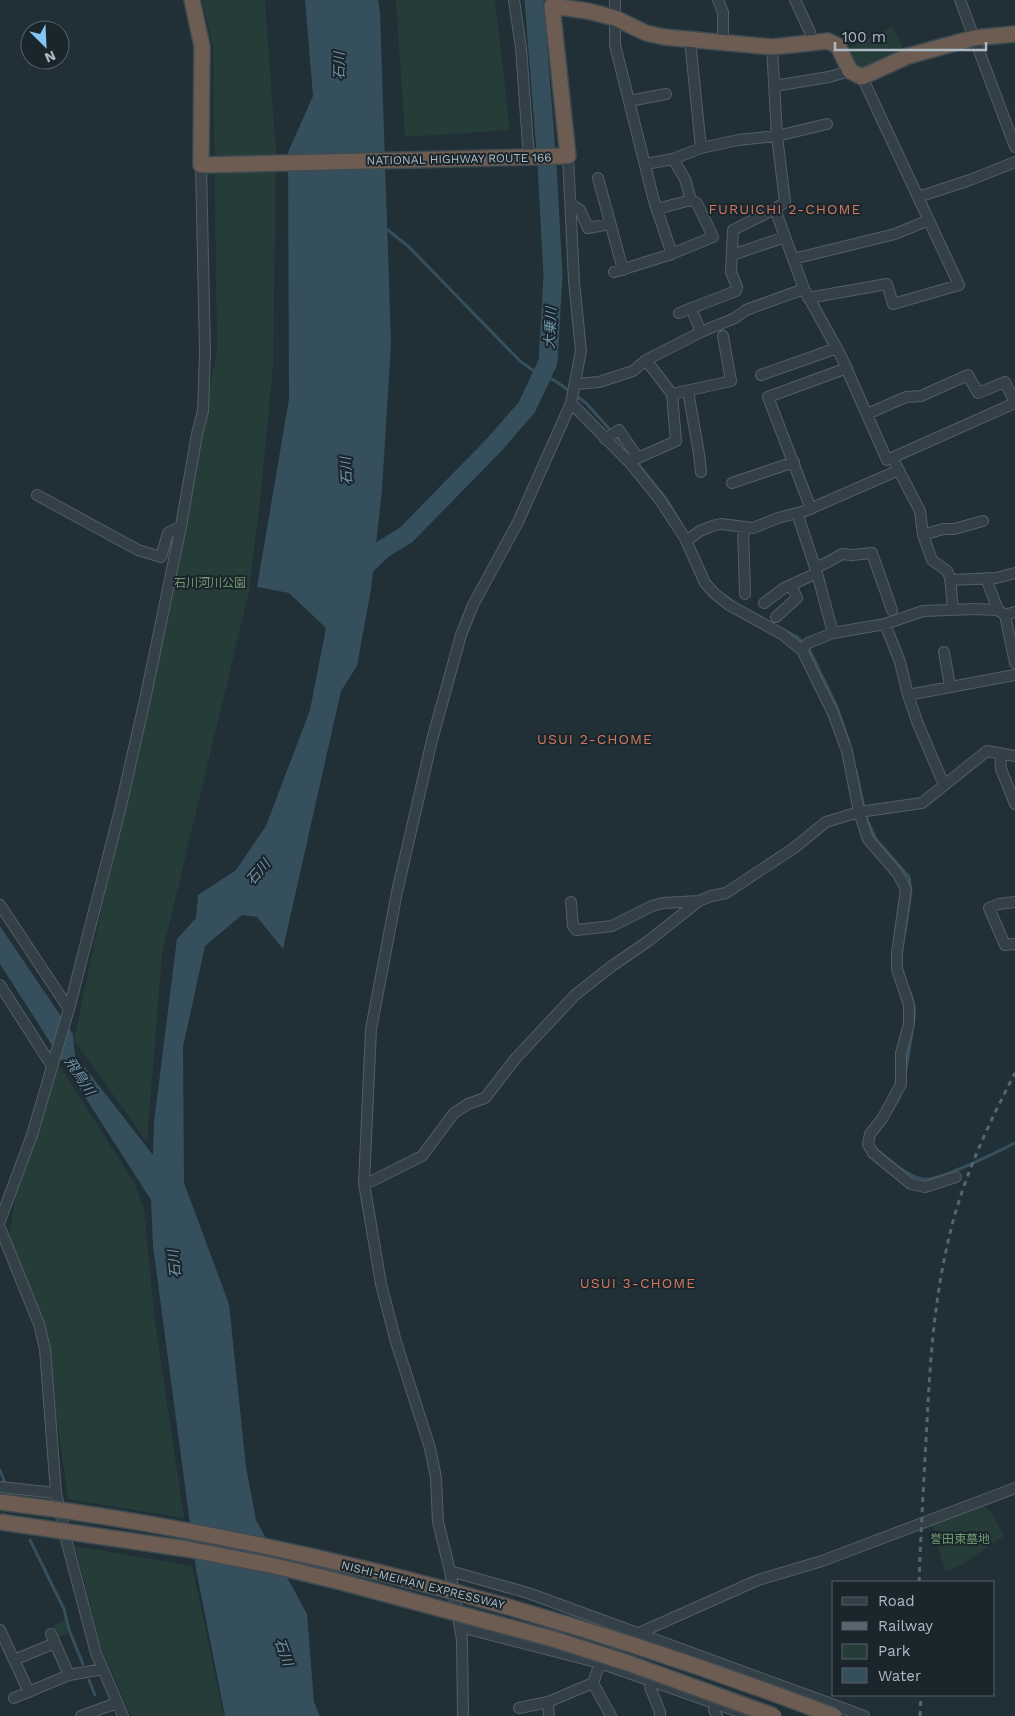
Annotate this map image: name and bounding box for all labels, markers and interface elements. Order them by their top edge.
north arrow [20,20,70,70]
scale bar [835,20,986,52]
text: 100 m [842,28,886,46]
text: N [42,47,58,66]
water label: 石川 [331,50,347,80]
street label: NATIONAL HIGHWAY ROUTE 166 [366,150,552,168]
district label: FURUICHI 2-CHOME [709,201,861,217]
water label: 大乗川 [541,305,559,349]
water label: 石川 [337,455,355,485]
park label: 石川河川公園 [174,576,246,590]
district label: USUI 2-CHOME [537,731,653,747]
water label: 石川 [243,855,275,888]
water label: 飛鳥川 [62,1054,99,1100]
water label: 石川 [164,1247,183,1279]
district label: USUI 3-CHOME [580,1275,696,1291]
park label: 誉田東墓地 [930,1532,990,1546]
street label: NISHI-MEIHAN EXPRESSWAY [340,1558,506,1612]
legend [832,1581,995,1696]
text: Road [878,1592,915,1610]
text: Railway [878,1617,933,1635]
water label: 石川 [272,1636,297,1670]
text: Park [878,1642,911,1660]
text: Water [878,1667,921,1685]

